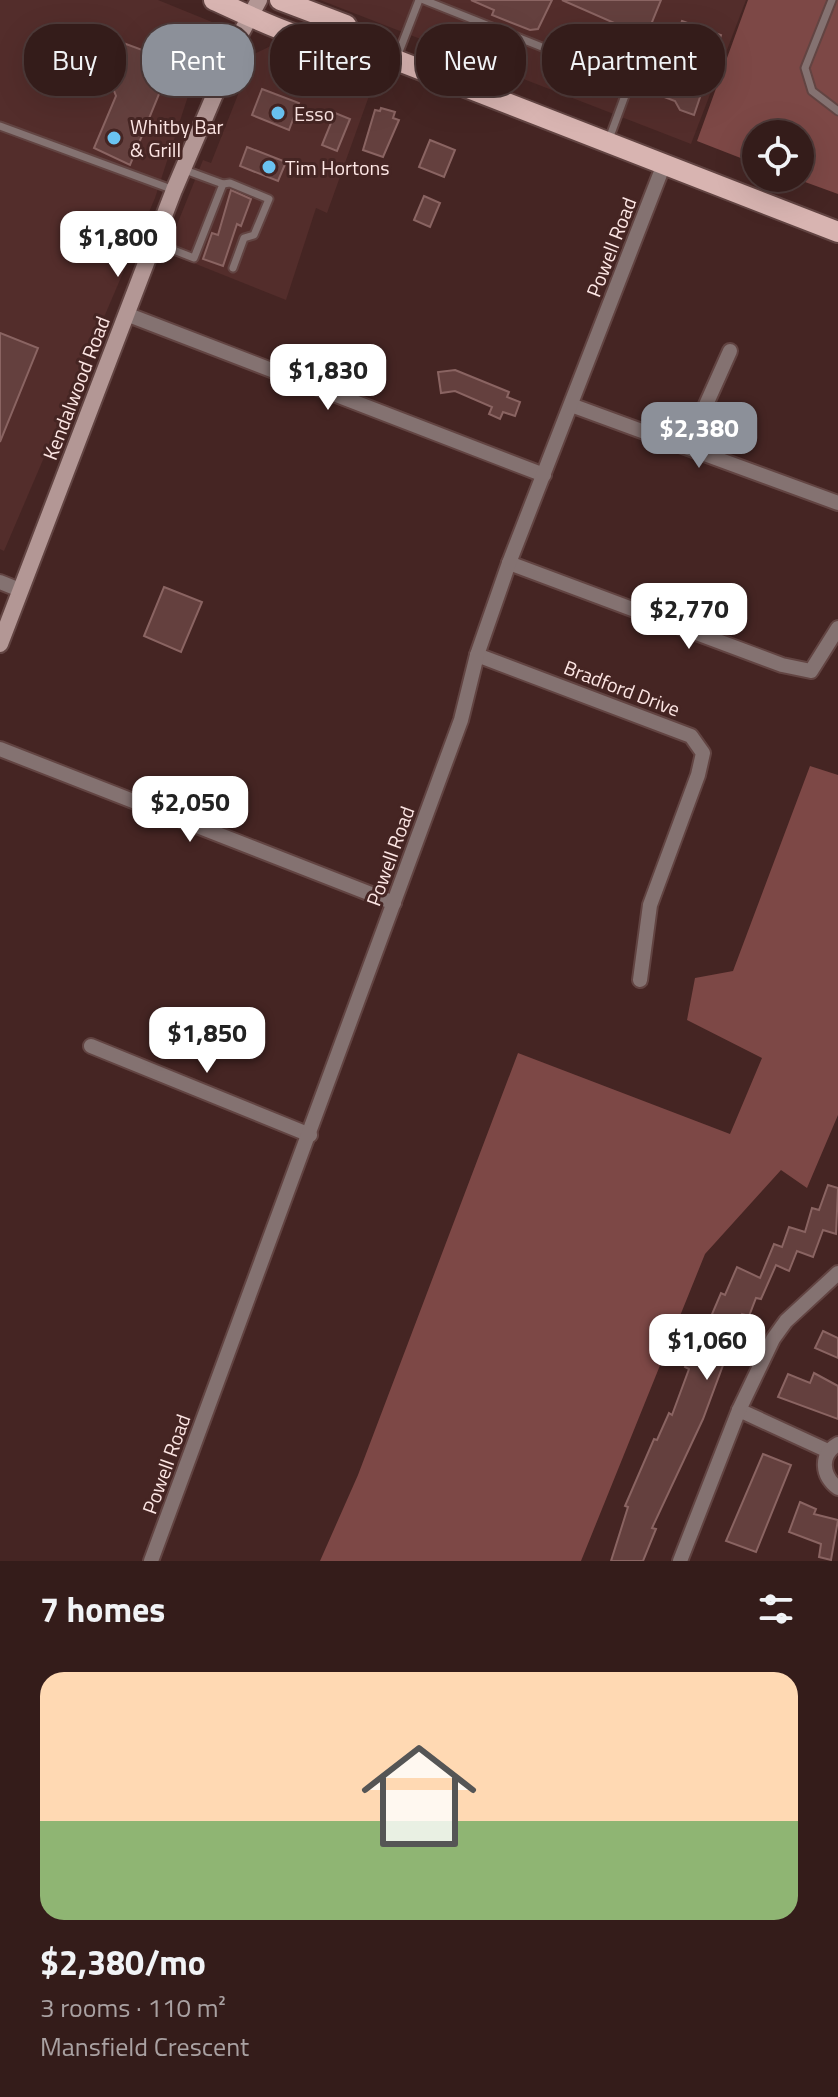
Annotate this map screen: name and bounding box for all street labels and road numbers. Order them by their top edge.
street label: Powell Road [578,193,644,301]
street label: Kendalwood Road [34,312,118,464]
street label: Bradford Drive [559,652,685,724]
street label: Powell Road [358,802,422,910]
street label: Powell Road [134,1410,198,1518]

